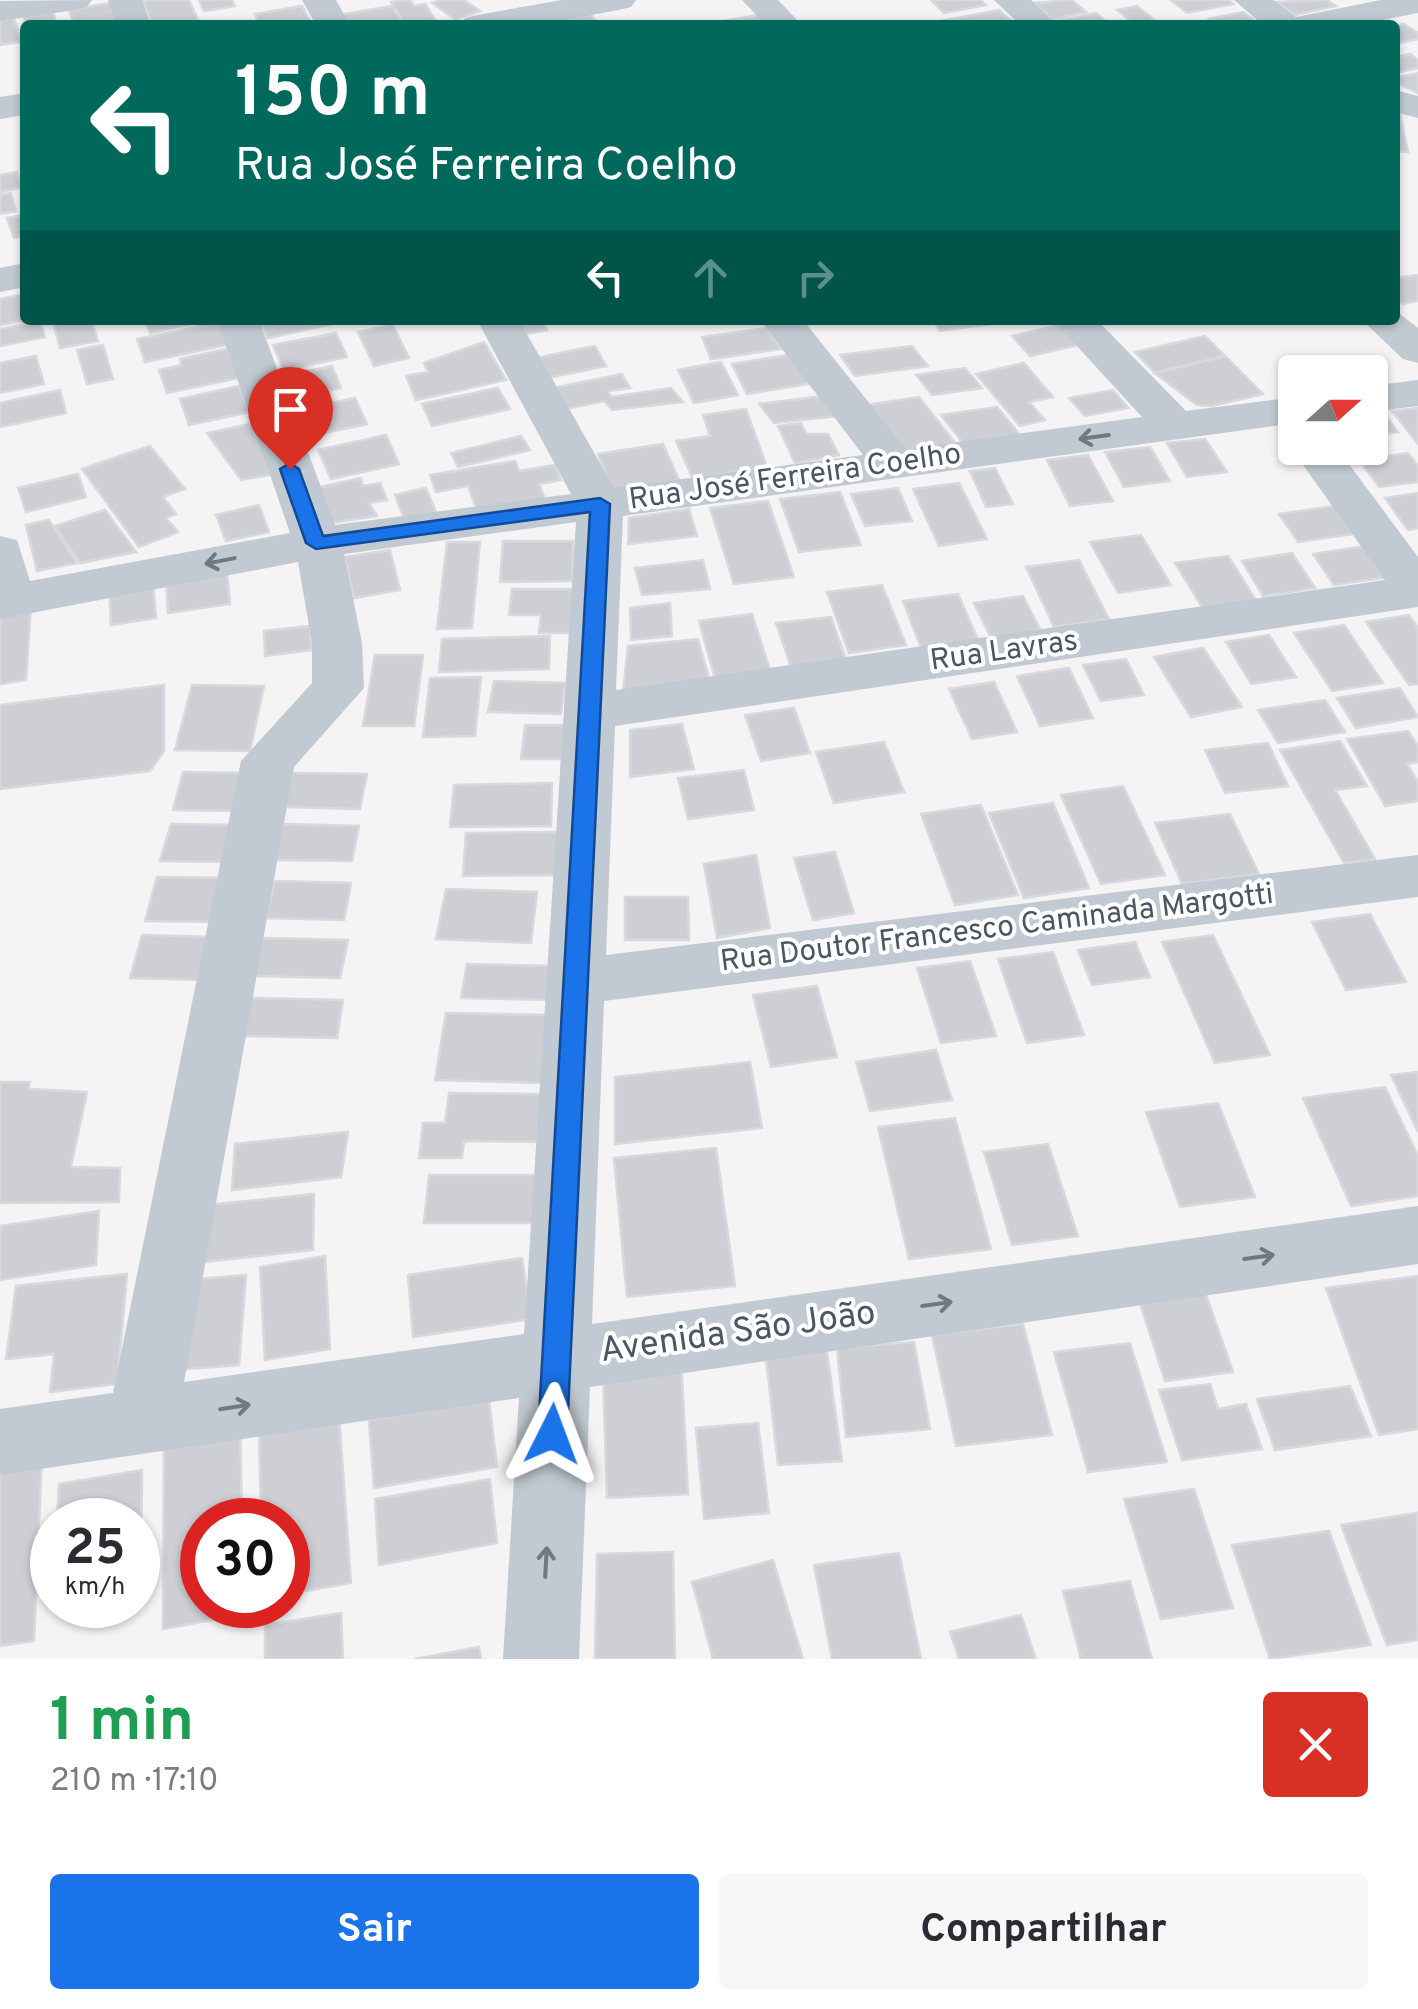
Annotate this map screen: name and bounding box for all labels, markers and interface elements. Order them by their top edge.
text: 150 m [235,52,430,141]
icon: left [70,60,200,190]
text: Rua José Ferreira Coelho [235,139,738,196]
icon: left [578,250,633,305]
icon: ahead [683,250,738,305]
icon: right [788,250,843,305]
north arrow [1278,355,1388,465]
map controls [1278,355,1388,465]
pin [248,367,333,470]
icon: arrive [263,382,318,437]
one-way arrow [1079,428,1111,447]
street label: Rua José Ferreira Coelho [627,436,963,520]
one-way arrow [205,553,237,572]
street label: Rua Lavras [928,623,1080,681]
street label: Rua Doutor Francesco Caminada Margotti [718,877,1276,981]
one-way arrow [1242,1248,1275,1266]
street label: Avenida São João [598,1292,878,1374]
one-way arrow [921,1294,953,1312]
position arrow [500,1382,604,1486]
one-way arrow [218,1397,251,1416]
speed limit sign: 30 [180,1498,310,1628]
text: 25 [64,1519,126,1582]
one-way arrow [537,1546,556,1578]
text: km/h [65,1572,125,1604]
text: 1 min [50,1686,194,1762]
button: close [1263,1692,1368,1797]
text: 210 m · 17:10 [50,1762,219,1802]
button: Sair [50,1874,699,1989]
button: Compartilhar [719,1874,1368,1989]

